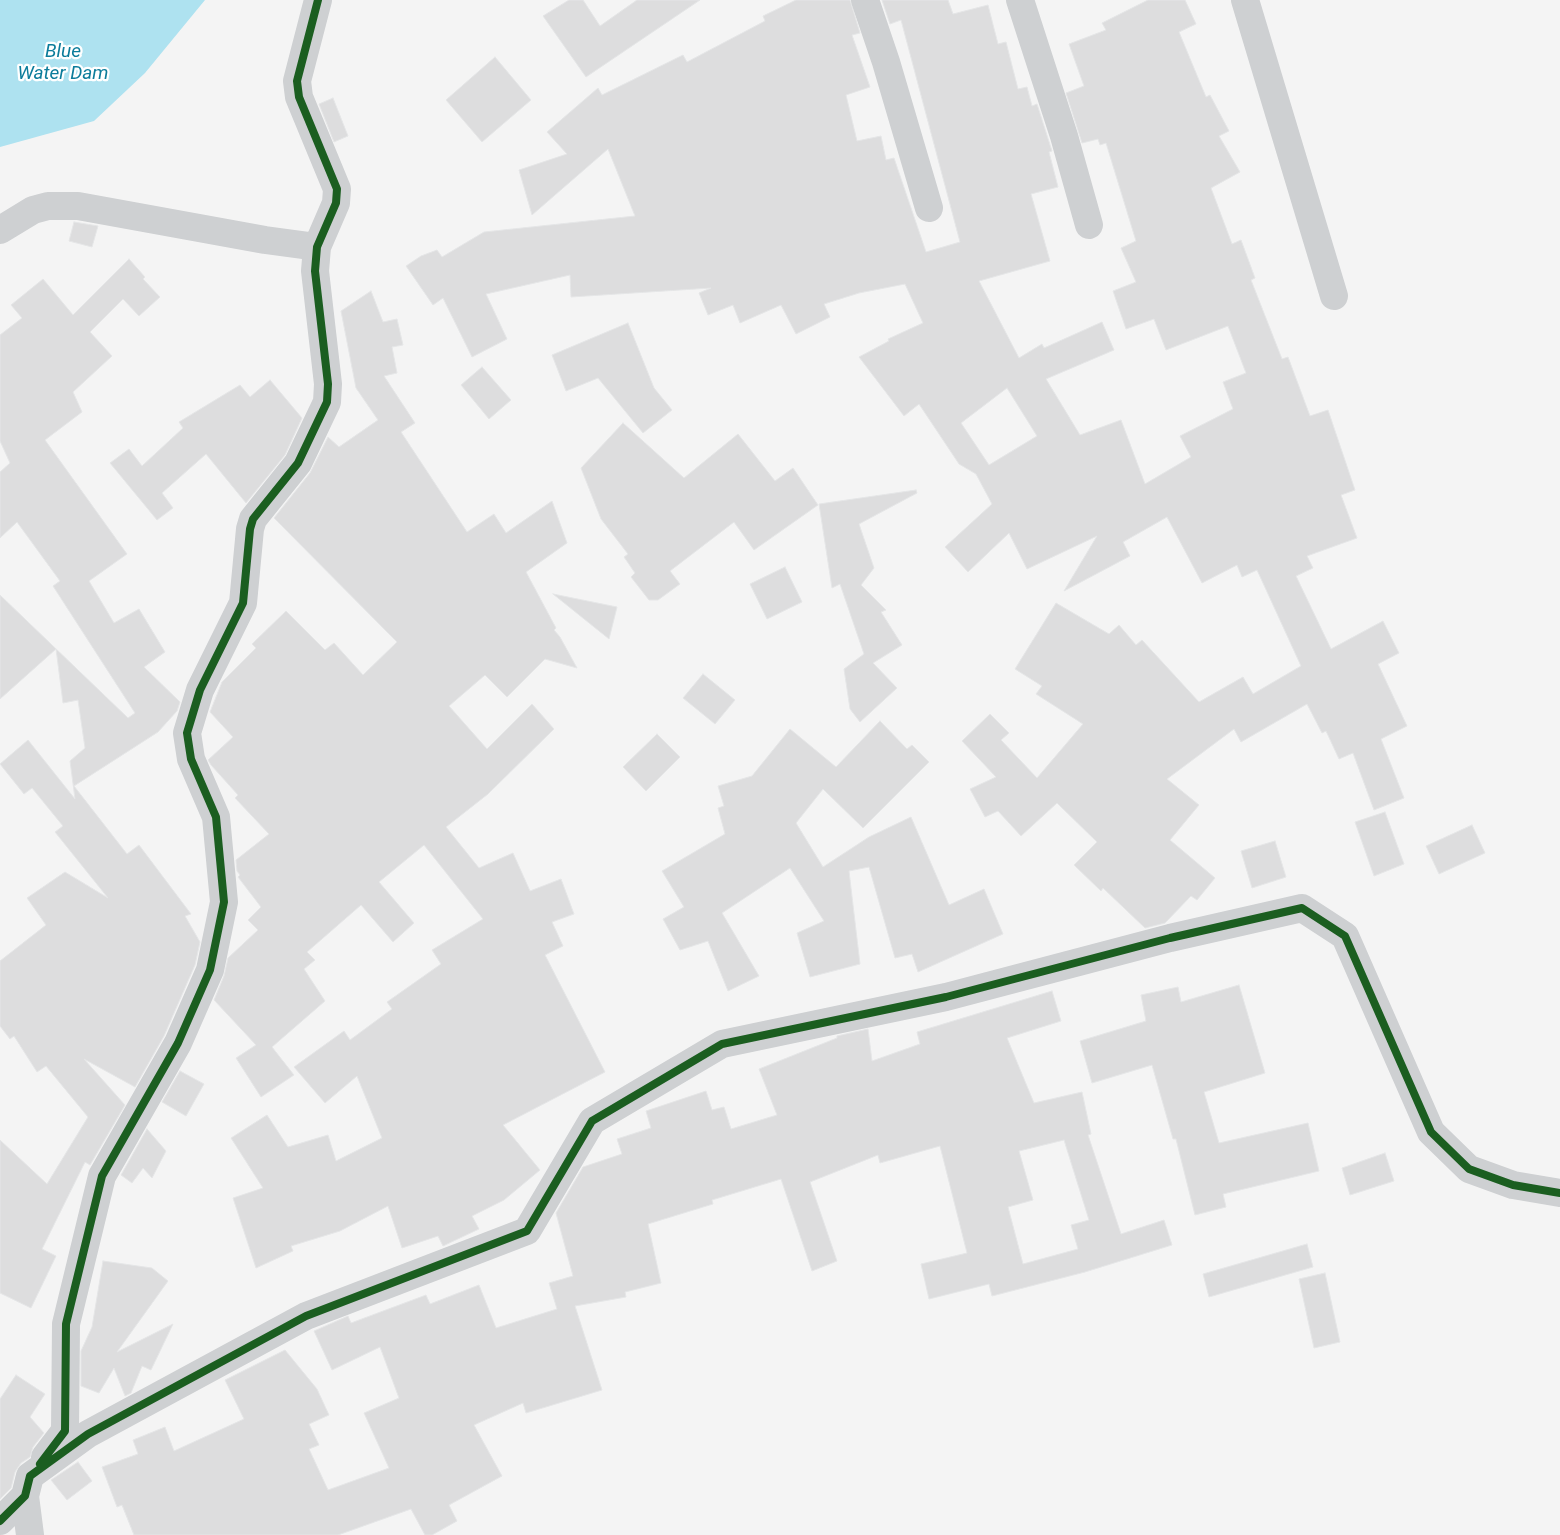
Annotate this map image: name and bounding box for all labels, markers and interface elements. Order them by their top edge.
water label: Blue Water Dam [17,41,109,85]

